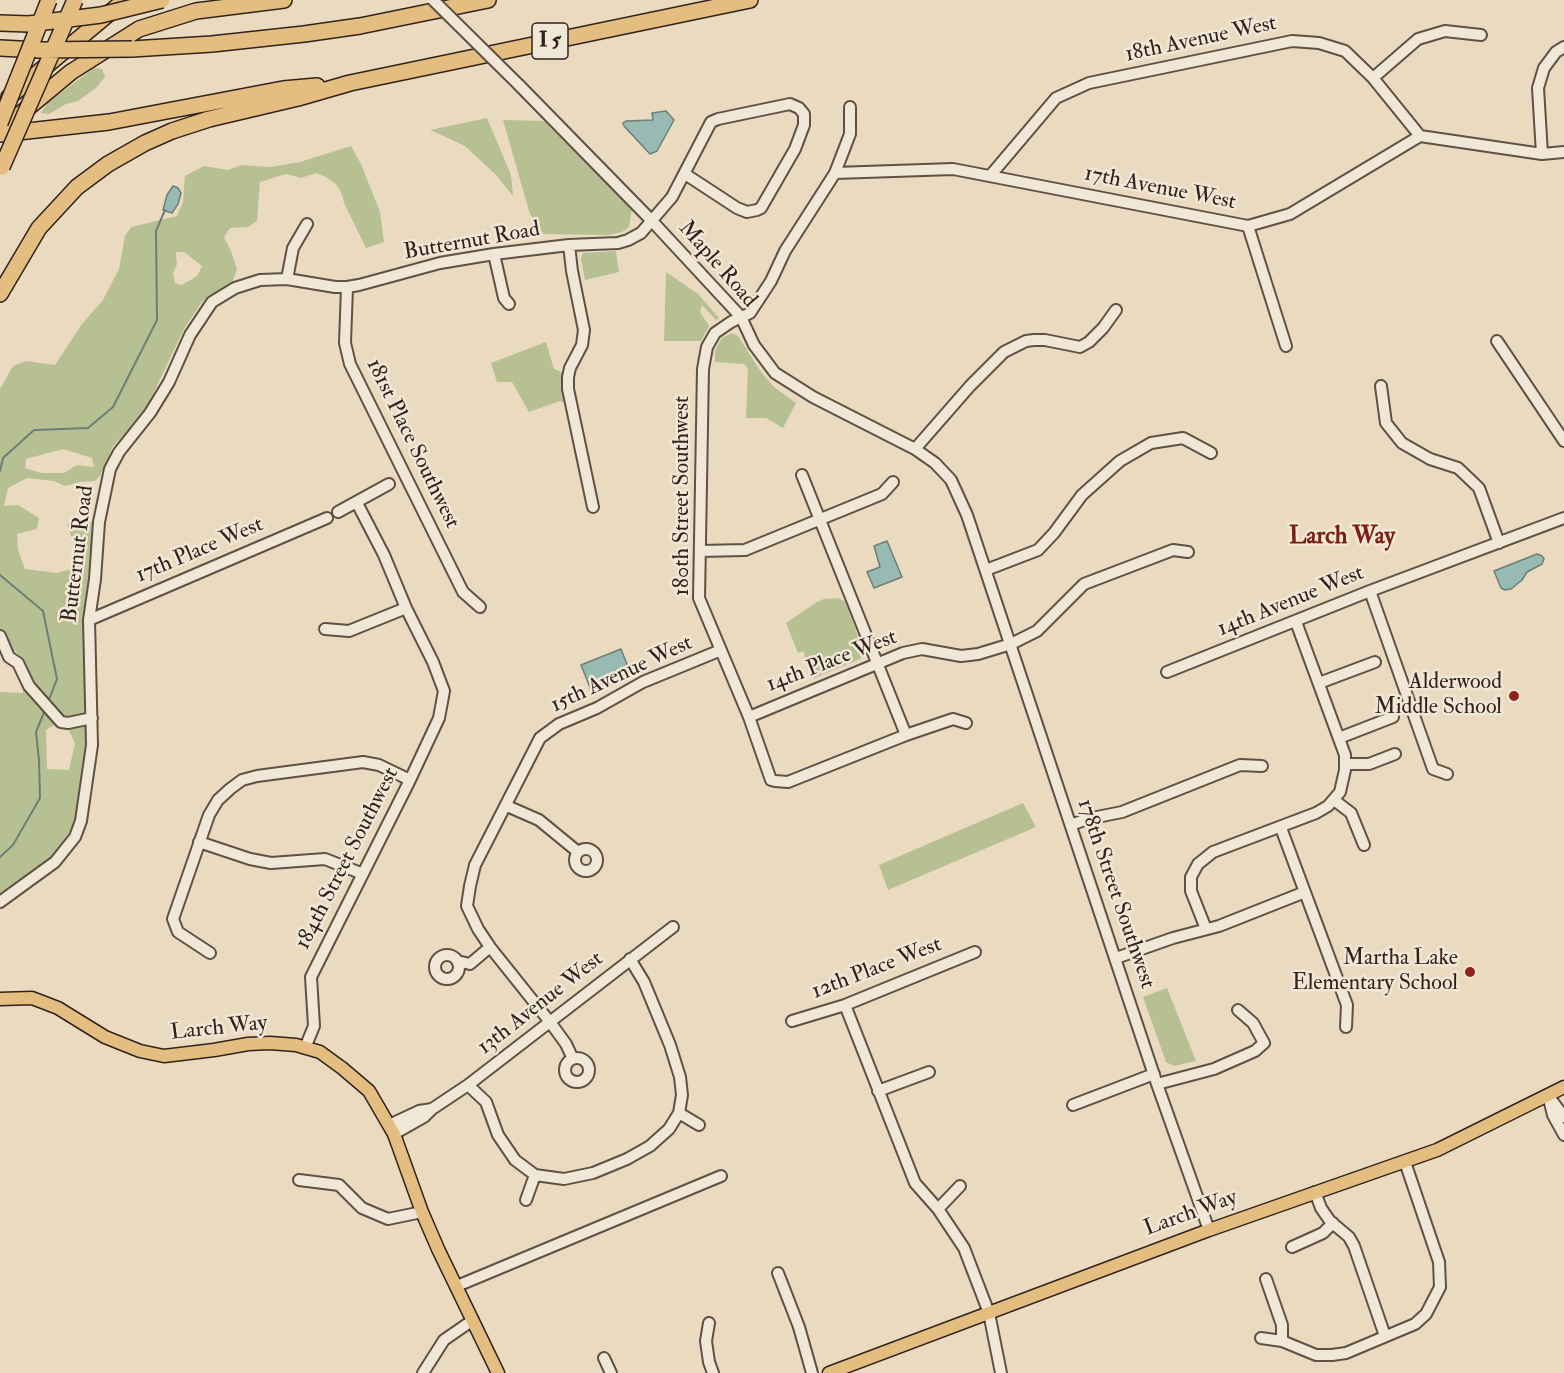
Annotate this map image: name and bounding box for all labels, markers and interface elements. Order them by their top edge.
street label: 18th Avenue West [1123,11,1279,69]
road number: I 5 [532,23,568,59]
street label: 17th Avenue West [1082,161,1238,217]
street label: Maple Road [672,216,762,314]
street label: Butternut Road [402,217,542,267]
street label: 181st Place Southwest [359,355,465,533]
street label: 180th Street Southwest [670,396,696,596]
street label: Butternut Road [58,484,100,624]
street label: 17th Place West [132,512,268,590]
district label: Larch Way [1289,524,1395,552]
street label: 14th Avenue West [1214,561,1368,643]
street label: 14th Place West [763,625,901,699]
street label: 15th Avenue West [547,631,697,719]
place label: Alderwood Middle School [1375,670,1502,722]
marker: Alderwood Middle School [1507,689,1521,703]
street label: 184th Street Southwest [291,764,405,954]
street label: 178th Street Southwest [1070,796,1160,992]
street label: 12th Place West [808,932,946,1006]
place label: Martha Lake Elementary School [1292,946,1458,998]
street label: 13th Avenue West [473,947,609,1061]
marker: Martha Lake Elementary School [1463,965,1477,979]
street label: Larch Way [169,1011,269,1047]
street label: Larch Way [1141,1185,1241,1243]

